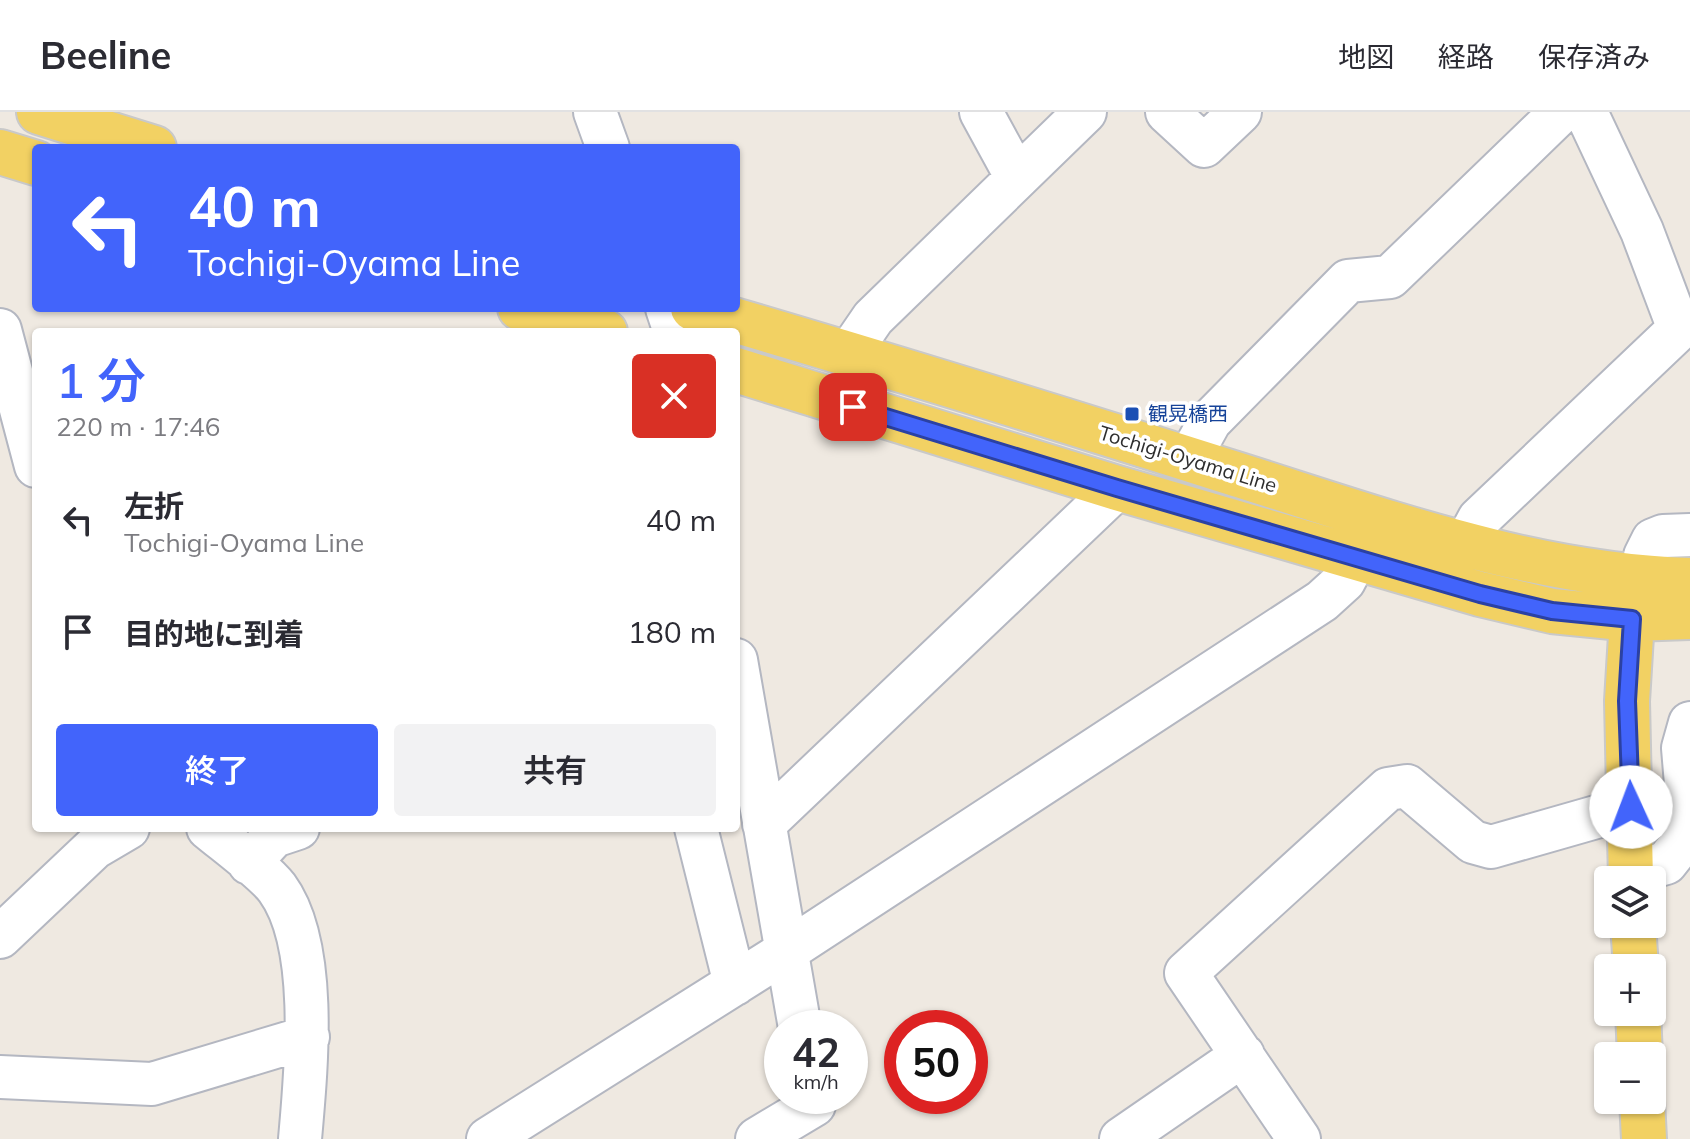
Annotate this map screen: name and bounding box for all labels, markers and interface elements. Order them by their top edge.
text: Beeline [40,31,171,79]
text: 地図 [1338,39,1394,74]
text: 経路 [1438,39,1494,74]
text: 保存済み [1538,39,1650,74]
text: 40 m [188,171,321,241]
icon: left [56,176,160,280]
text: Tochigi-Oyama Line [188,240,520,285]
text: 1 分 [56,350,146,410]
button: close [632,354,716,438]
pin [819,373,887,441]
icon: arrive [831,385,875,429]
place label: 観晃橋西 [1148,401,1228,426]
marker: 観晃橋西 [1123,405,1141,423]
text: 220 m · 17:46 [56,410,220,443]
street label: Tochigi-Oyama Line [1096,420,1280,497]
text: 左折 [124,487,184,525]
icon: left [56,498,100,542]
text: 40 m [646,501,716,539]
text: Tochigi-Oyama Line [124,526,364,559]
icon: arrive [56,610,100,654]
text: 180 m [628,613,716,651]
text: 目的地に到着 [124,615,304,653]
button: 終了 [56,724,378,816]
button: 共有 [394,724,716,816]
position arrow [1589,765,1673,849]
map controls [1594,866,1666,1114]
button: layers [1594,866,1666,938]
button: + [1594,954,1666,1026]
speed limit sign: 50 [884,1010,988,1114]
text: 42 [792,1027,840,1077]
button: − [1594,1042,1666,1114]
text: km/h [793,1069,839,1094]

